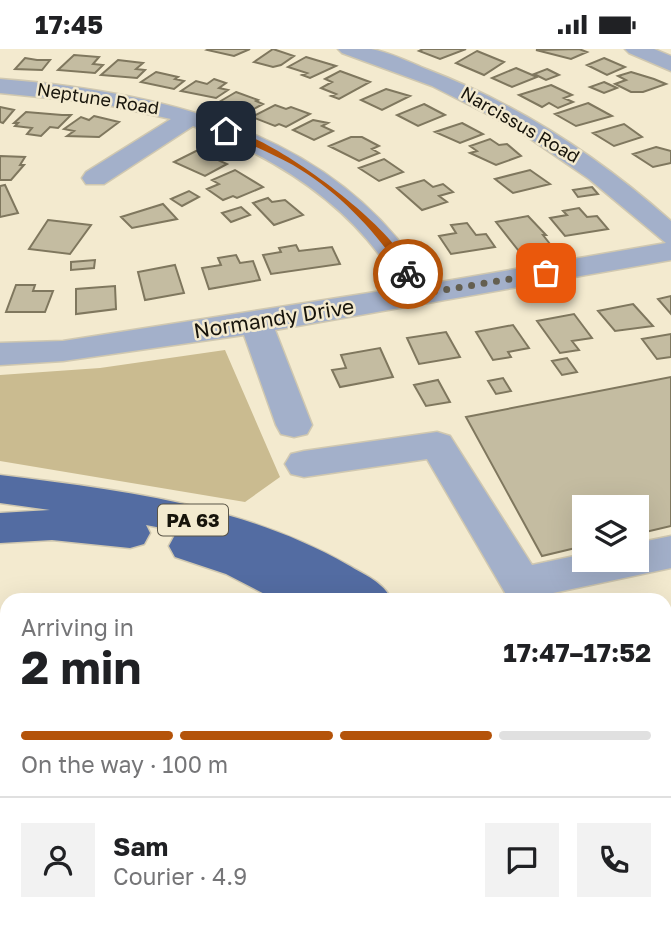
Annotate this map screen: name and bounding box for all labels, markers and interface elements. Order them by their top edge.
text: 17:45 [35,9,103,40]
street label: Neptune Road [35,77,161,119]
street label: Narcissus Road [457,81,584,167]
pin [196,101,256,161]
icon: home [207,112,245,150]
courier [373,239,443,309]
pin [516,243,576,303]
icon: bag [527,254,565,292]
icon: bike [389,255,427,293]
street label: Normandy Drive [192,292,356,344]
map controls [572,495,649,572]
button: layers [572,495,649,572]
road number: PA 63 [158,505,228,535]
text: Arriving in [21,613,134,641]
text: 17:47–17:52 [503,637,651,668]
text: 2 min [21,639,141,694]
text: On the way · 100 m [21,750,228,778]
button: person [21,823,95,897]
button: chat [485,823,559,897]
button: phone [577,823,651,897]
text: Sam [113,831,168,862]
text: Courier · 4.9 [113,862,247,890]

